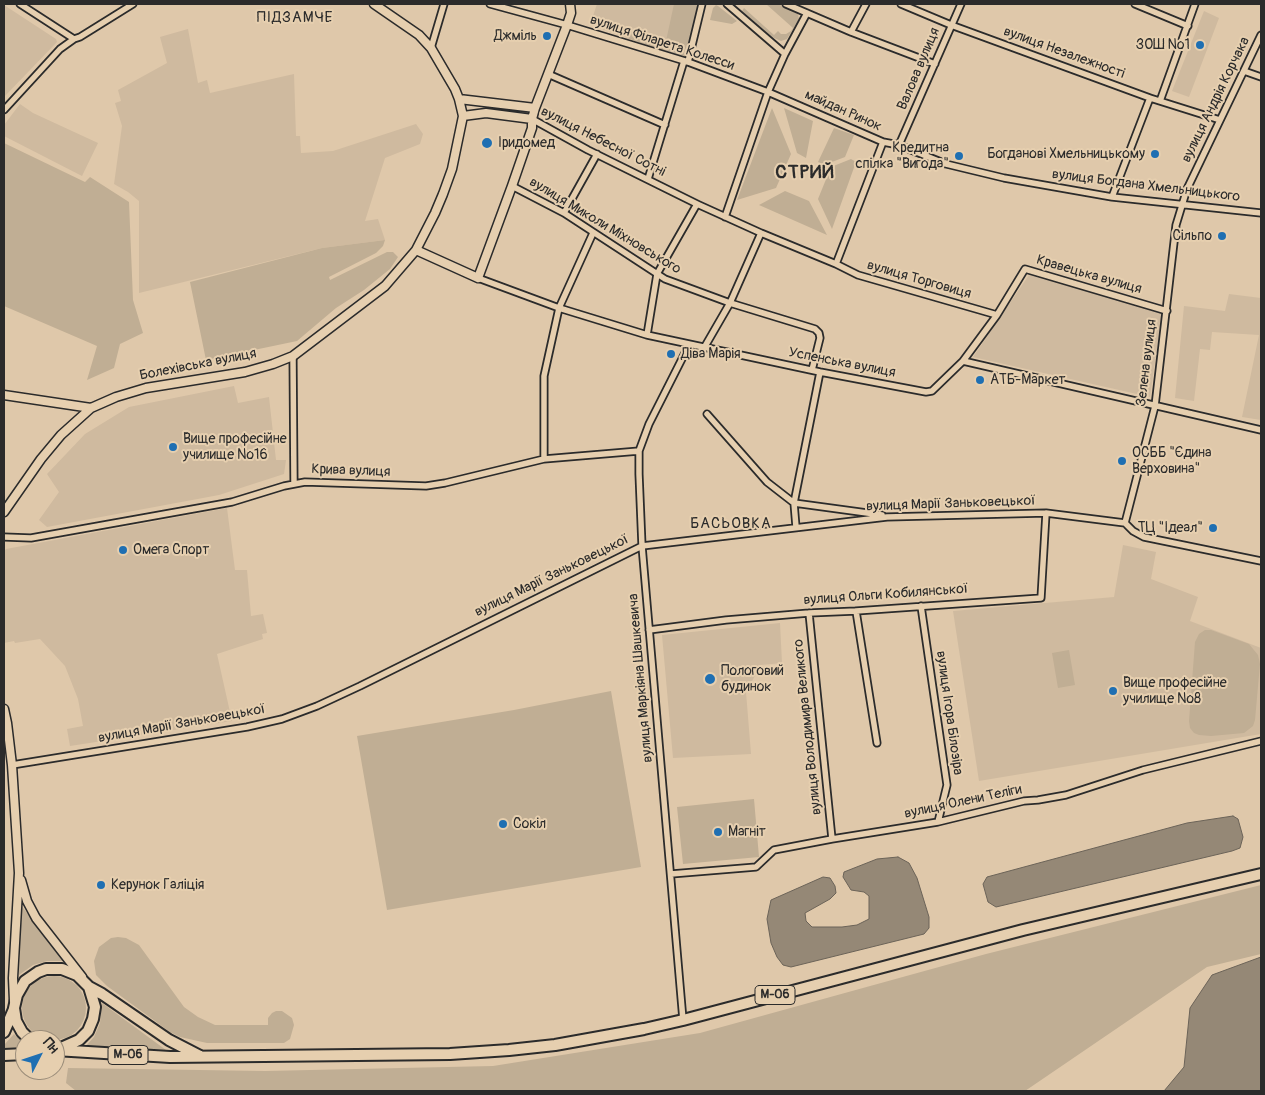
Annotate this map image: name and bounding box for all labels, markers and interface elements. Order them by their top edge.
district label: ПІДЗАМЧЕ [256,9,334,27]
street label: вулиця Філарета Колесси [588,12,736,74]
street label: вулиця Незалежності [1001,23,1127,83]
street label: Валова вулиця [894,25,944,113]
place label: Джміль [494,28,537,44]
marker: Джміль [541,30,553,42]
street label: вулиця Андрія Корчака [1178,35,1254,165]
place label: ЗОШ №1 [1136,37,1190,53]
marker: ЗОШ №1 [1194,39,1206,51]
street label: майдан Ринок [802,87,884,135]
street label: вулиця Небесної Сотні [538,103,668,181]
place label: Іридомед [498,135,555,151]
marker: Іридомед [480,136,494,150]
place label: Кредитна спілка "Вигода" [855,140,949,172]
place label: Богданові Хмельницькому [987,146,1145,162]
marker: Богданові Хмельницькому [1149,148,1161,160]
marker: Кредитна спілка "Вигода" [953,150,965,162]
district label: СТРИЙ [775,162,835,184]
street label: вулиця Богдана Хмельницького [1051,166,1241,206]
street label: вулиця Миколи Міхновського [526,174,684,278]
place label: Сільпо [1172,228,1212,244]
marker: Сільпо [1216,230,1228,242]
street label: Кравецька вулиця [1034,252,1144,298]
street label: вулиця Торговиця [865,257,973,303]
street label: Зелена вулиця [1133,318,1161,408]
street label: Успенська вулиця [787,344,897,382]
street label: Болехівська вулиця [138,345,258,385]
place label: Діва Марія [681,346,741,362]
marker: Діва Марія [665,348,677,360]
place label: АТБ-Маркет [990,372,1066,388]
marker: АТБ-Маркет [974,374,986,386]
place label: Вище професійне училище №16 [183,431,287,464]
marker: Вище професійне училище №16 [167,441,179,453]
place label: ОСББ "Єдина Верховина" [1132,445,1212,478]
marker: ОСББ "Єдина Верховина" [1116,455,1128,467]
street label: Крива вулиця [311,461,391,481]
street label: вулиця Марії Заньковецької [866,493,1036,515]
district label: БАСЬОВКА [689,515,773,533]
place label: ТЦ "Ідеал" [1138,520,1203,536]
marker: ТЦ "Ідеал" [1207,522,1219,534]
street label: вулиця Марії Заньковецької [472,531,632,621]
place label: Омега Спорт [133,542,209,558]
marker: Омега Спорт [117,544,129,556]
street label: вулиця Ольги Кобилянської [803,581,969,609]
street label: вулиця Маркіяна Шашкевича [625,593,657,763]
street label: вулиця Володимира Великого [790,638,826,816]
street label: вулиця Ігора Білозіра [932,650,966,776]
place label: Пологовий будинок [721,663,784,696]
marker: Пологовий будинок [703,672,717,686]
place label: Вище професійне училище №8 [1123,675,1227,708]
marker: Вище професійне училище №8 [1107,685,1119,697]
street label: вулиця Марії Заньковецької [97,701,267,747]
street label: вулиця Олени Теліги [903,781,1023,823]
place label: Сокіл [513,816,546,832]
marker: Сокіл [497,818,509,830]
place label: Магніт [728,824,766,840]
marker: Магніт [712,826,724,838]
place label: Керунок Галіція [111,877,204,893]
marker: Керунок Галіція [95,879,107,891]
road number: М-06 [755,986,795,1004]
north arrow [15,1030,65,1080]
text: Пн [39,1034,62,1057]
road number: М-06 [108,1046,148,1064]

